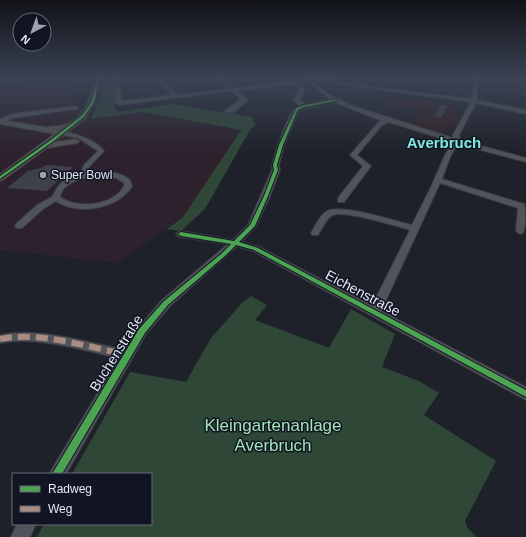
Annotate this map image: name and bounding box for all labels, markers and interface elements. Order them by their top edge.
north arrow [12,12,52,52]
text: N [18,32,32,47]
district label: Averbruch [407,134,481,151]
place label: Super Bowl [51,168,112,182]
marker: Super Bowl [38,170,48,180]
street label: Eichenstraße [323,267,403,320]
street label: Buchenstraße [86,312,146,394]
park label: Kleingartenanlage Averbruch [204,416,342,455]
legend [12,473,152,525]
text: Radweg [48,482,92,496]
text: Weg [48,502,72,516]

